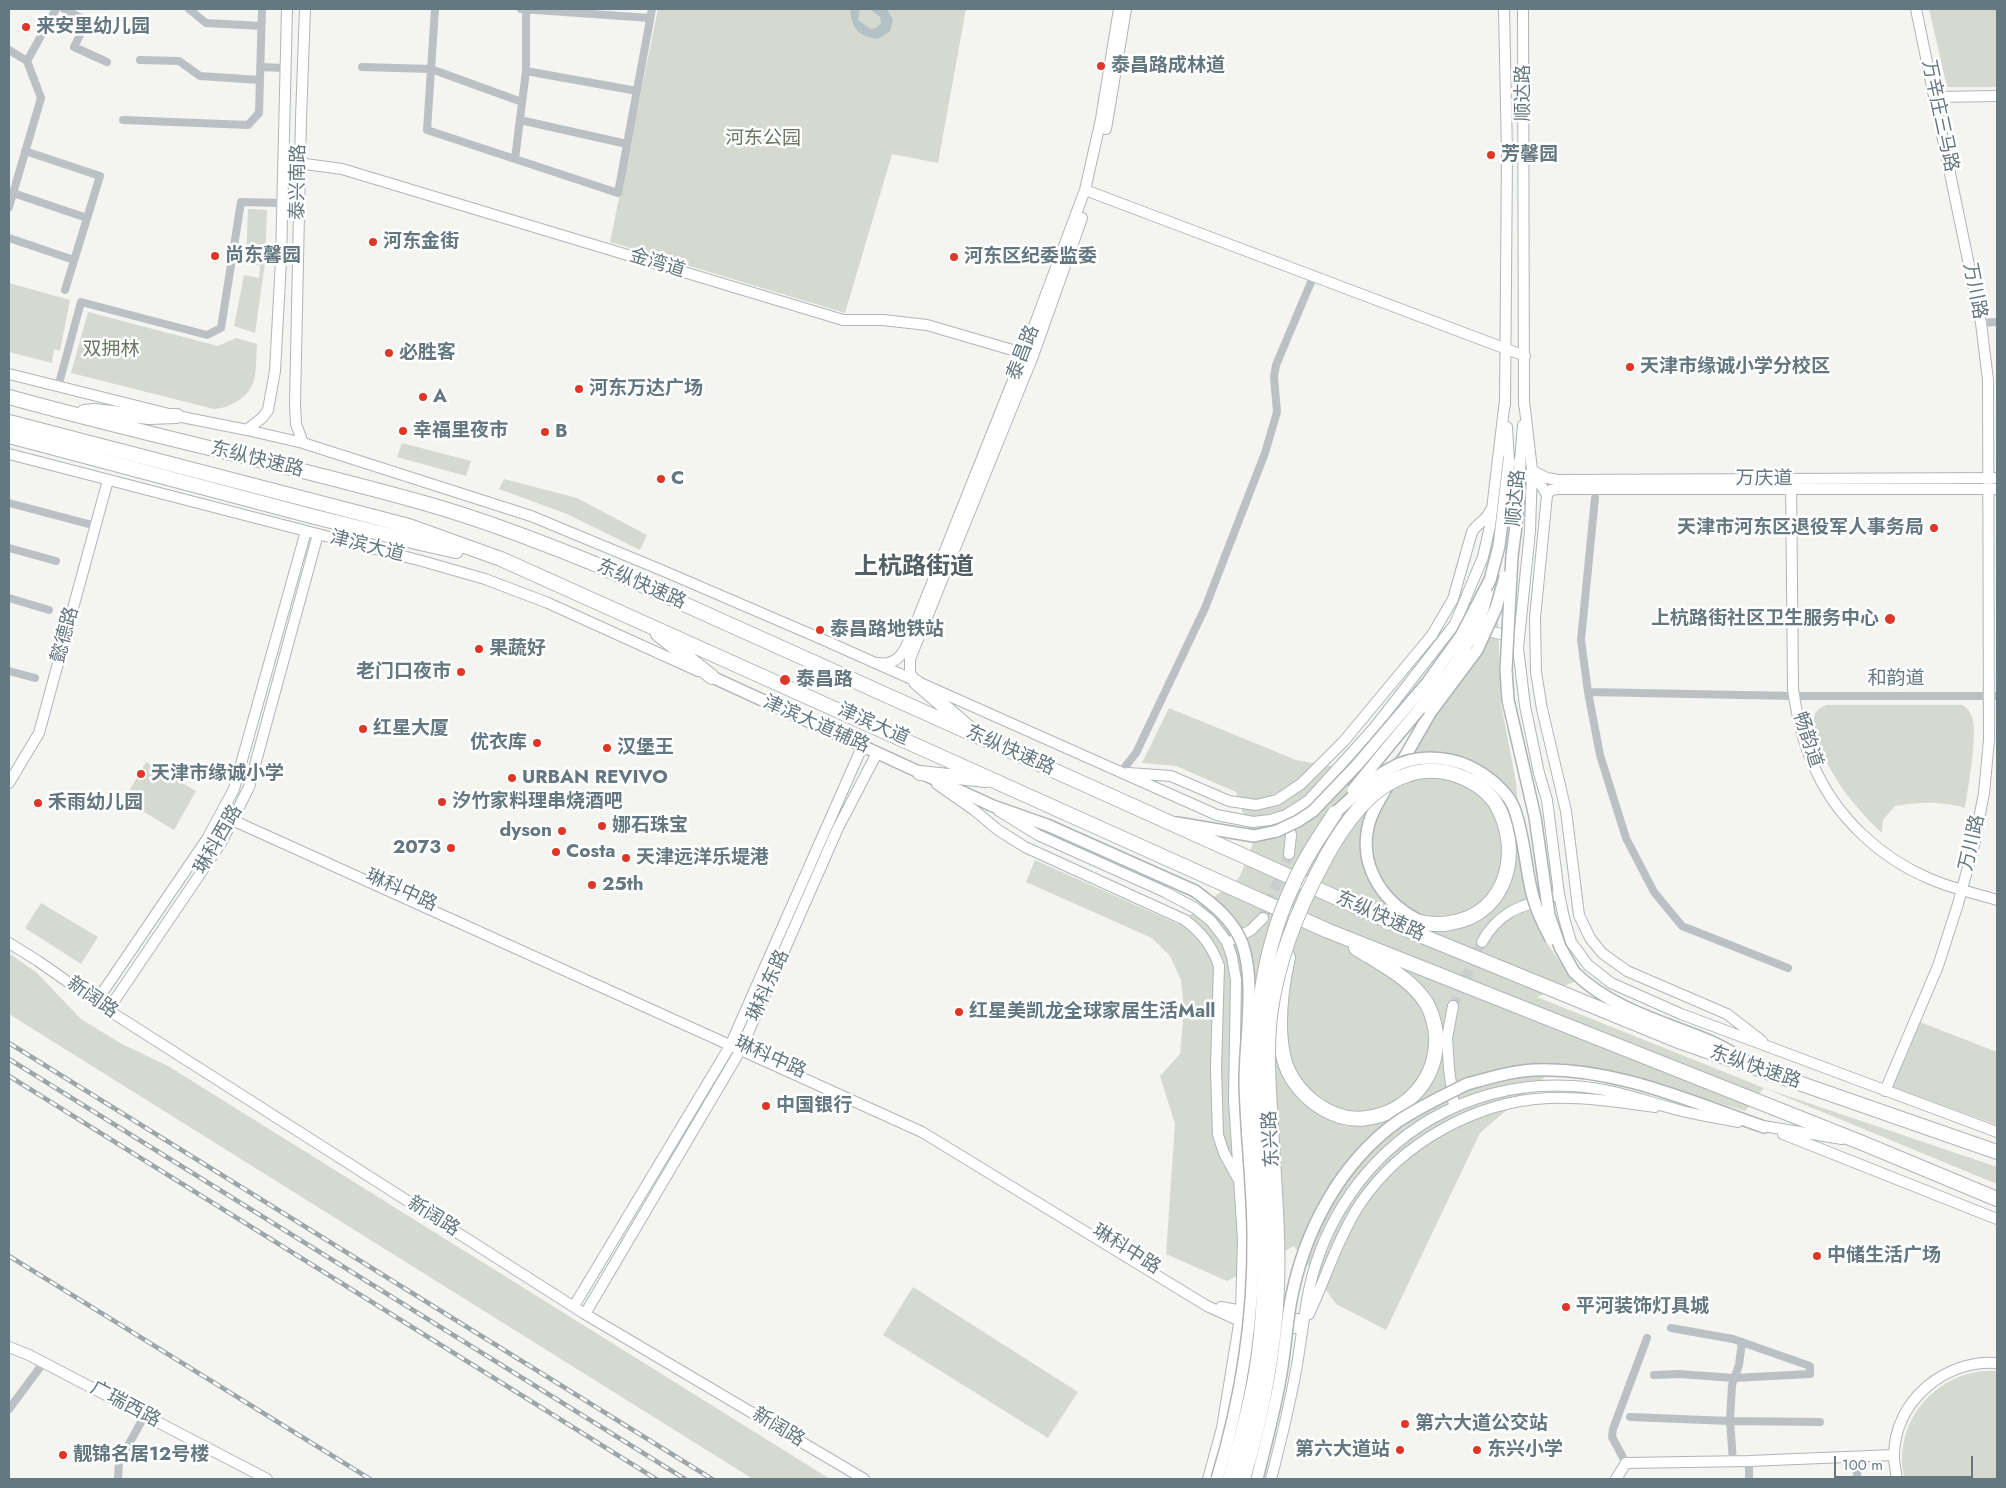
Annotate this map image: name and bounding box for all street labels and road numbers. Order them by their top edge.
street label: 万辛庄三马路 [1916,58,1962,174]
street label: 顺达路 [1513,65,1535,121]
street label: 泰兴南路 [287,144,311,220]
street label: 金湾道 [626,245,688,283]
street label: 万川路 [1957,261,1991,321]
street label: 泰昌路 [1003,322,1045,384]
street label: 东纵快速路 [208,437,306,483]
street label: 万庆道 [1736,468,1792,490]
street label: 顺达路 [1503,469,1531,527]
street label: 津滨大道 [327,527,407,567]
street label: 东纵快速路 [593,555,689,615]
street label: 懿德路 [48,605,84,665]
street label: 和韵道 [1868,668,1924,690]
street label: 津滨大道辅路 [759,691,873,759]
street label: 津滨大道 [834,699,912,751]
street label: 畅韵道 [1787,709,1827,771]
street label: 东纵快速路 [962,721,1058,781]
street label: 琳科西路 [190,801,248,879]
street label: 万川路 [1955,813,1991,873]
street label: 琳科中路 [362,865,440,917]
street label: 东纵快速路 [1332,887,1428,947]
street label: 琳科东路 [743,947,795,1025]
street label: 新阔路 [62,972,122,1024]
street label: 琳科中路 [731,1032,809,1084]
street label: 东纵快速路 [1706,1042,1804,1094]
street label: 东兴路 [1259,1110,1285,1168]
street label: 新阔路 [403,1192,463,1242]
street label: 琳科中路 [1088,1220,1164,1280]
street label: 广瑞西路 [86,1377,164,1433]
street label: 新阔路 [748,1404,808,1452]

